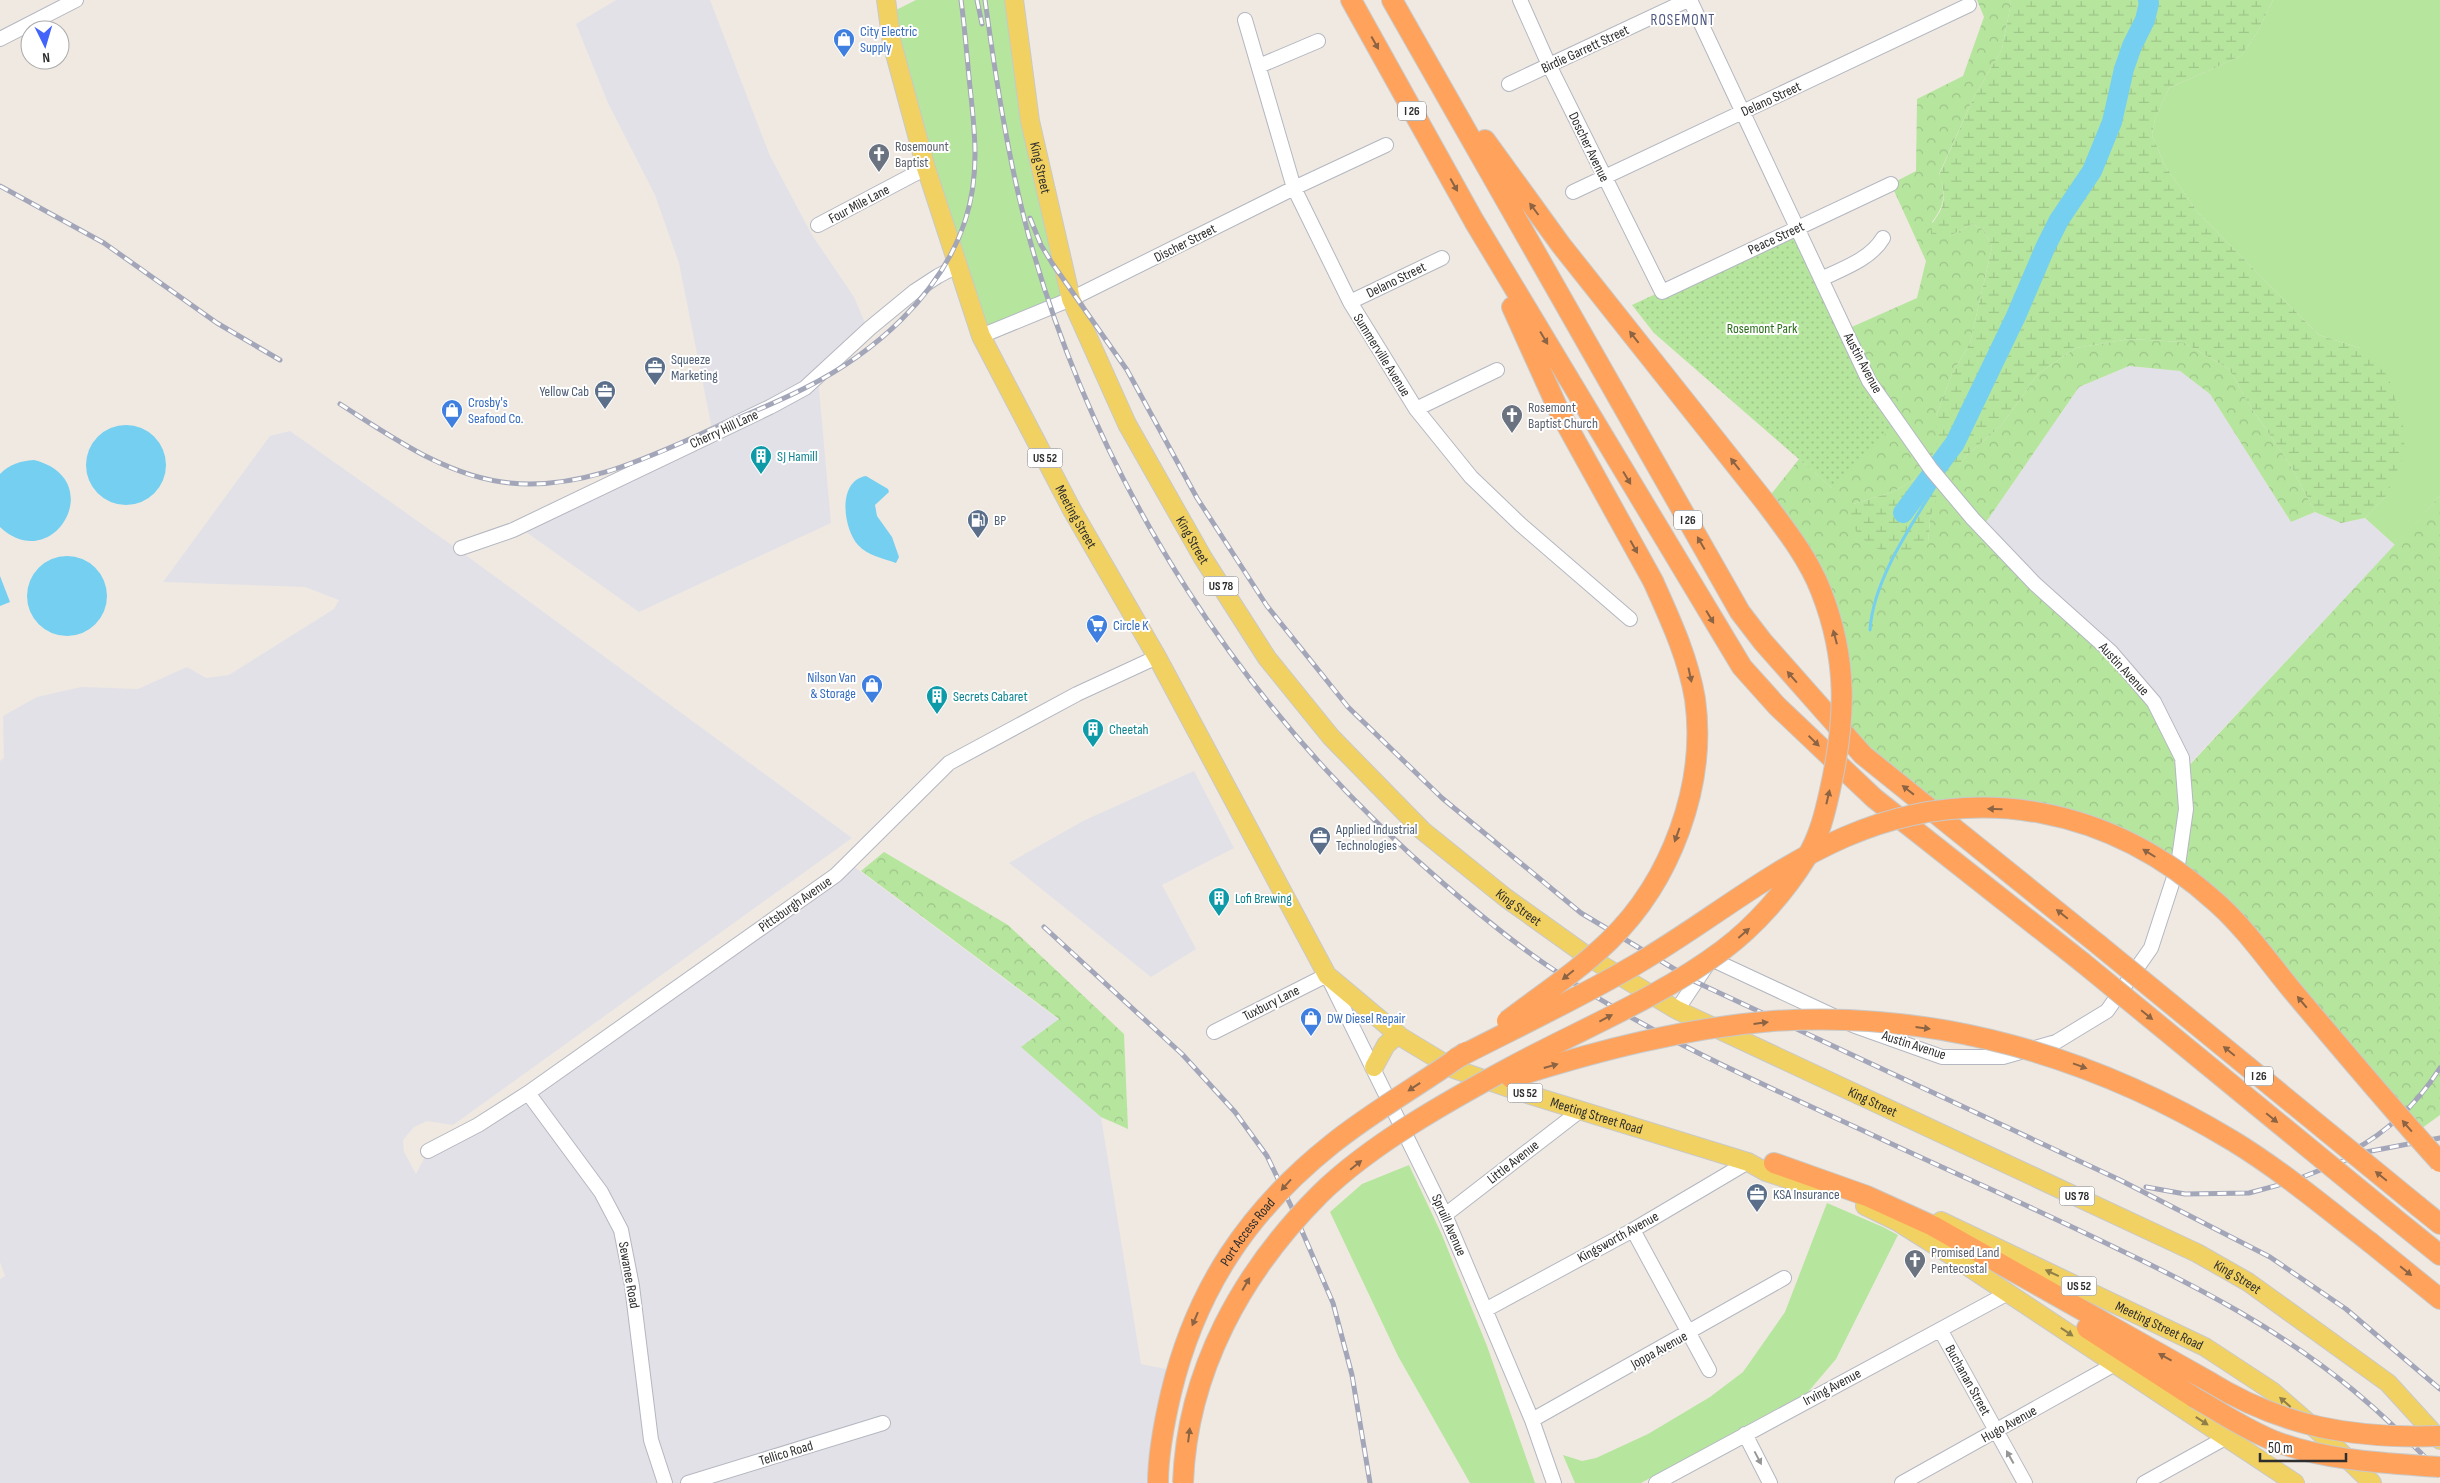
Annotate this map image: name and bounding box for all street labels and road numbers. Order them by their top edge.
street label: Birdie Garrett Street [1538,21,1632,77]
street label: Delano Street [1738,78,1804,120]
road number: I 26 [1398,102,1426,120]
street label: Doscher Avenue [1565,109,1613,185]
street label: King Street [1027,140,1055,195]
street label: Four Mile Lane [826,181,892,227]
street label: Peace Street [1745,218,1807,258]
street label: Discher Street [1151,220,1219,266]
street label: Delano Street [1363,258,1429,302]
street label: Summerville Avenue [1350,310,1414,400]
street label: Austin Avenue [1839,329,1886,396]
street label: Cherry Hill Lane [687,406,761,452]
road number: US 52 [1028,448,1062,468]
street label: Meeting Street [1052,482,1101,551]
road number: I 26 [1674,510,1702,530]
street label: King Street [1172,513,1213,567]
road number: US 78 [1204,576,1238,596]
street label: Austin Avenue [2095,638,2153,699]
street label: Pittsburgh Avenue [755,873,835,935]
street label: King Street [1492,885,1545,929]
street label: Tuxbury Lane [1240,981,1302,1025]
street label: Austin Avenue [1879,1026,1948,1063]
road number: I 26 [2245,1066,2273,1086]
street label: King Street [1845,1083,1900,1120]
road number: US 52 [1508,1084,1542,1102]
street label: Meeting Street Road [1549,1093,1645,1138]
street label: Little Avenue [1484,1137,1542,1187]
road number: US 78 [2060,1186,2094,1206]
street label: Spruill Avenue [1428,1191,1470,1259]
street label: Port Access Road [1216,1194,1278,1269]
street label: Kingsworth Avenue [1574,1208,1662,1266]
street label: Sewanee Road [615,1240,643,1310]
street label: King Street [2211,1256,2265,1297]
road number: US 52 [2062,1276,2096,1295]
street label: Meeting Street Road [2113,1297,2206,1354]
street label: Joppa Avenue [1627,1328,1690,1373]
street label: Buchanan Street [1942,1342,1994,1418]
street label: Irving Avenue [1800,1365,1864,1409]
street label: Hugo Avenue [1978,1402,2040,1446]
street label: Tellico Road [757,1437,815,1469]

